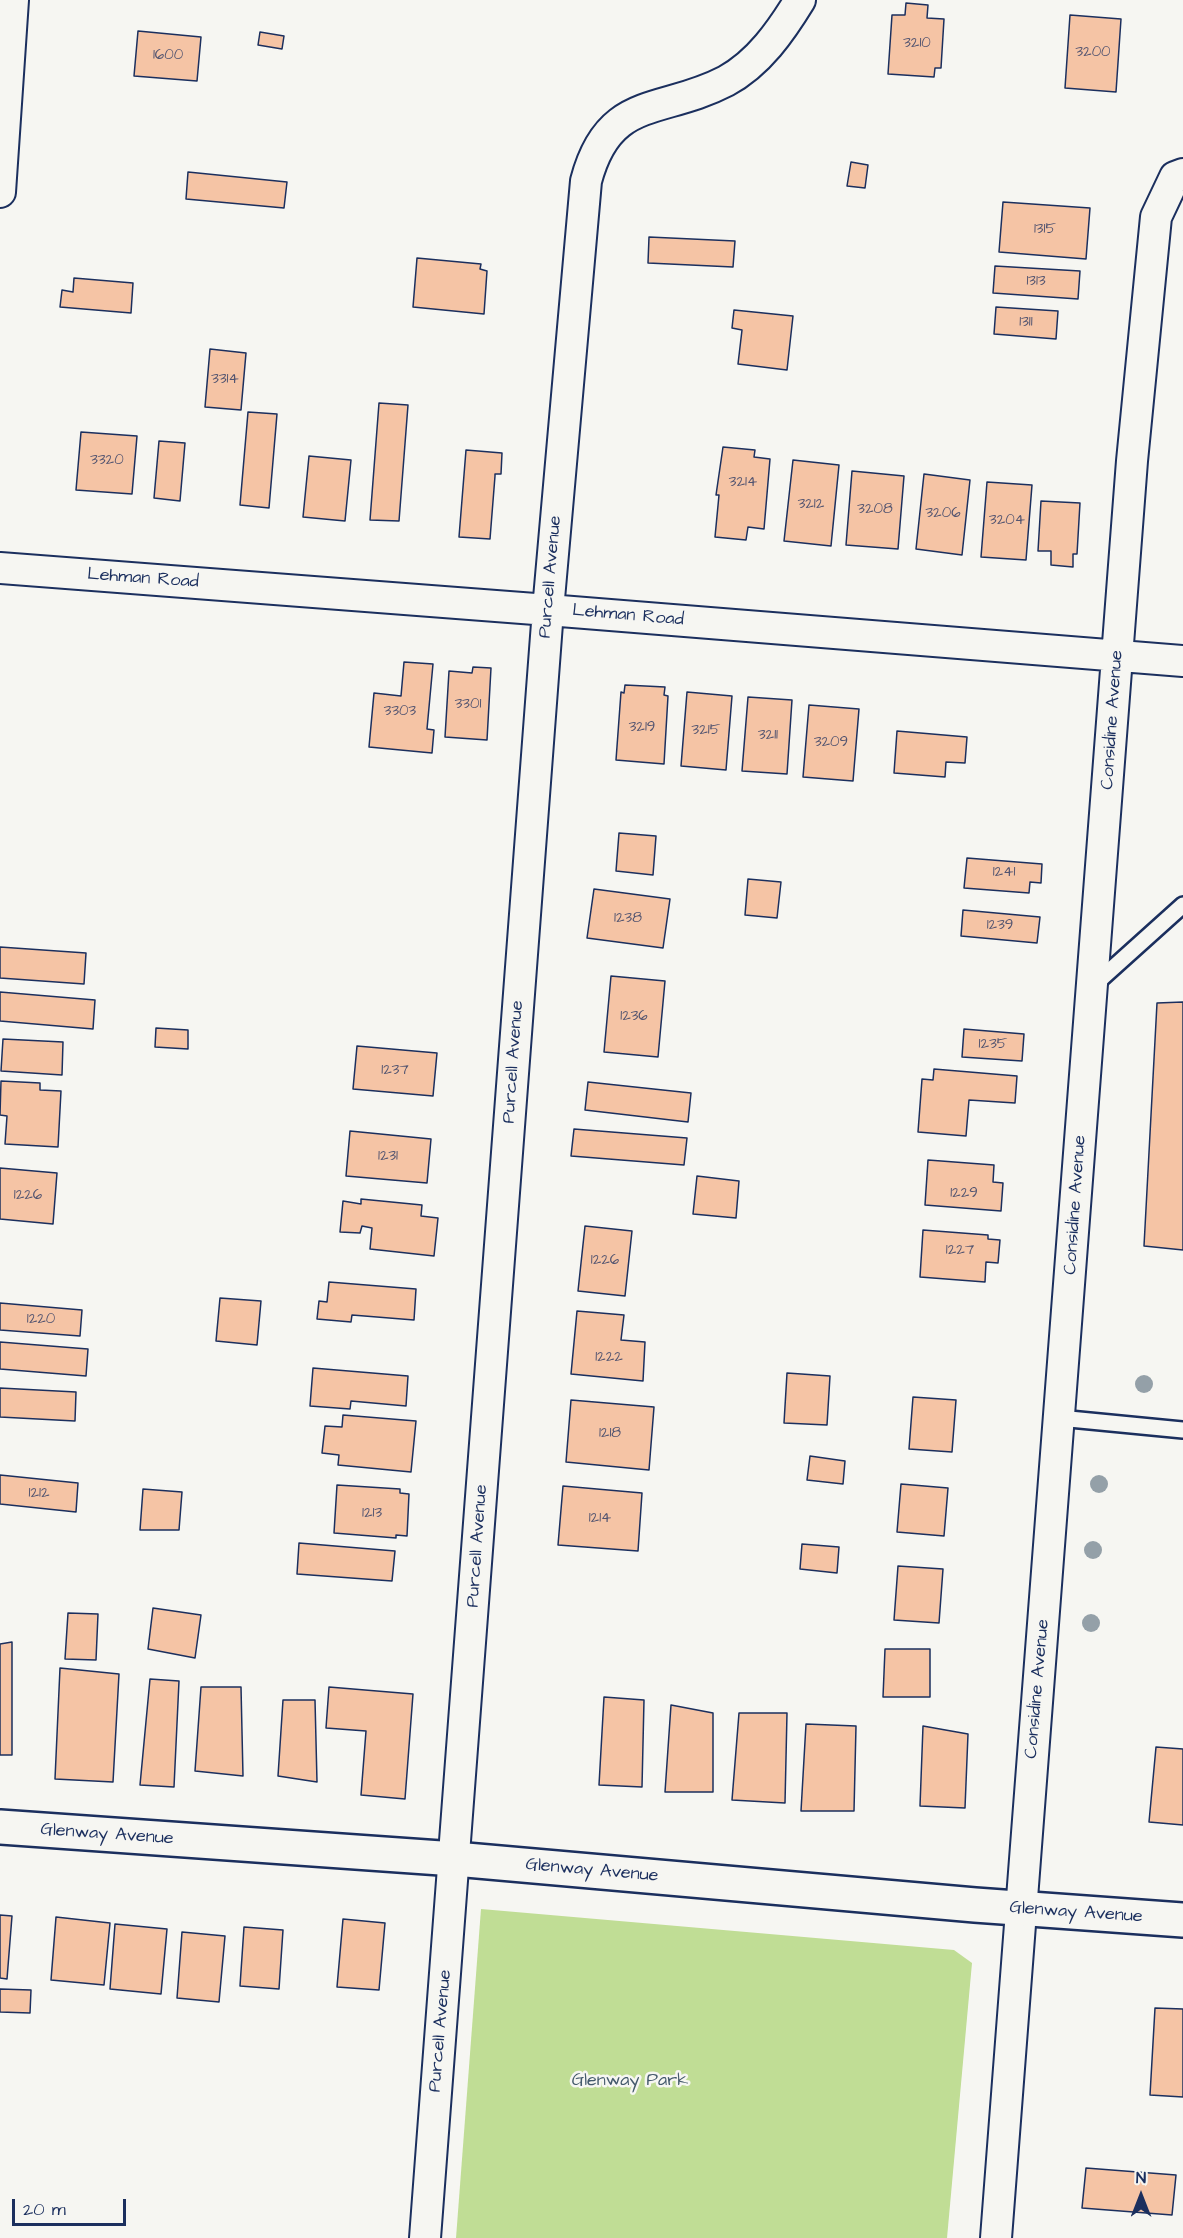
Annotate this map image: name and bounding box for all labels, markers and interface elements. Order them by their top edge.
house number: 3210 [903,35,931,53]
house number: 3200 [1075,44,1111,62]
house number: 1600 [153,47,183,65]
house number: 1315 [1034,221,1056,239]
house number: 1313 [1026,273,1046,291]
house number: 1311 [1019,314,1033,332]
house number: 3314 [211,371,239,389]
house number: 3320 [90,452,124,470]
house number: 3214 [729,474,757,492]
house number: 3212 [798,496,824,514]
house number: 3208 [857,501,893,519]
house number: 3206 [925,505,961,523]
house number: 3204 [989,512,1025,530]
street label: Purcell Avenue [535,515,567,639]
street label: Lehman Road [86,564,200,594]
street label: Lehman Road [571,600,685,632]
street label: Considine Avenue [1097,649,1129,791]
house number: 3301 [455,696,481,714]
house number: 3303 [384,703,416,721]
house number: 3219 [629,719,655,737]
house number: 3215 [692,722,720,740]
house number: 3211 [758,727,778,745]
house number: 3209 [814,734,848,752]
house number: 1241 [993,864,1015,882]
house number: 1238 [614,910,642,928]
house number: 1239 [987,917,1013,935]
street label: Purcell Avenue [499,1000,529,1124]
house number: 1236 [620,1008,648,1026]
house number: 1235 [979,1036,1007,1054]
house number: 1237 [381,1062,409,1080]
street label: Considine Avenue [1060,1134,1092,1276]
house number: 1231 [378,1148,398,1166]
house number: 1229 [950,1185,978,1203]
house number: 1226 [14,1187,42,1205]
house number: 1227 [946,1242,974,1260]
house number: 1226 [591,1252,619,1270]
house number: 1220 [27,1311,55,1329]
house number: 1222 [595,1349,623,1367]
house number: 1218 [599,1425,621,1443]
street label: Purcell Avenue [463,1484,493,1608]
house number: 1212 [28,1485,50,1503]
house number: 1213 [362,1505,382,1523]
house number: 1214 [589,1510,611,1528]
street label: Considine Avenue [1021,1618,1055,1760]
street label: Glenway Avenue [40,1820,174,1850]
street label: Glenway Avenue [525,1854,659,1888]
street label: Glenway Avenue [1009,1898,1143,1928]
street label: Purcell Avenue [425,1969,457,2093]
park label: Glenway Park [572,2070,688,2092]
north arrow [1111,2166,1171,2226]
text: N [1136,2167,1146,2189]
scale bar [15,2187,129,2225]
text: 20 m [23,2197,66,2222]

